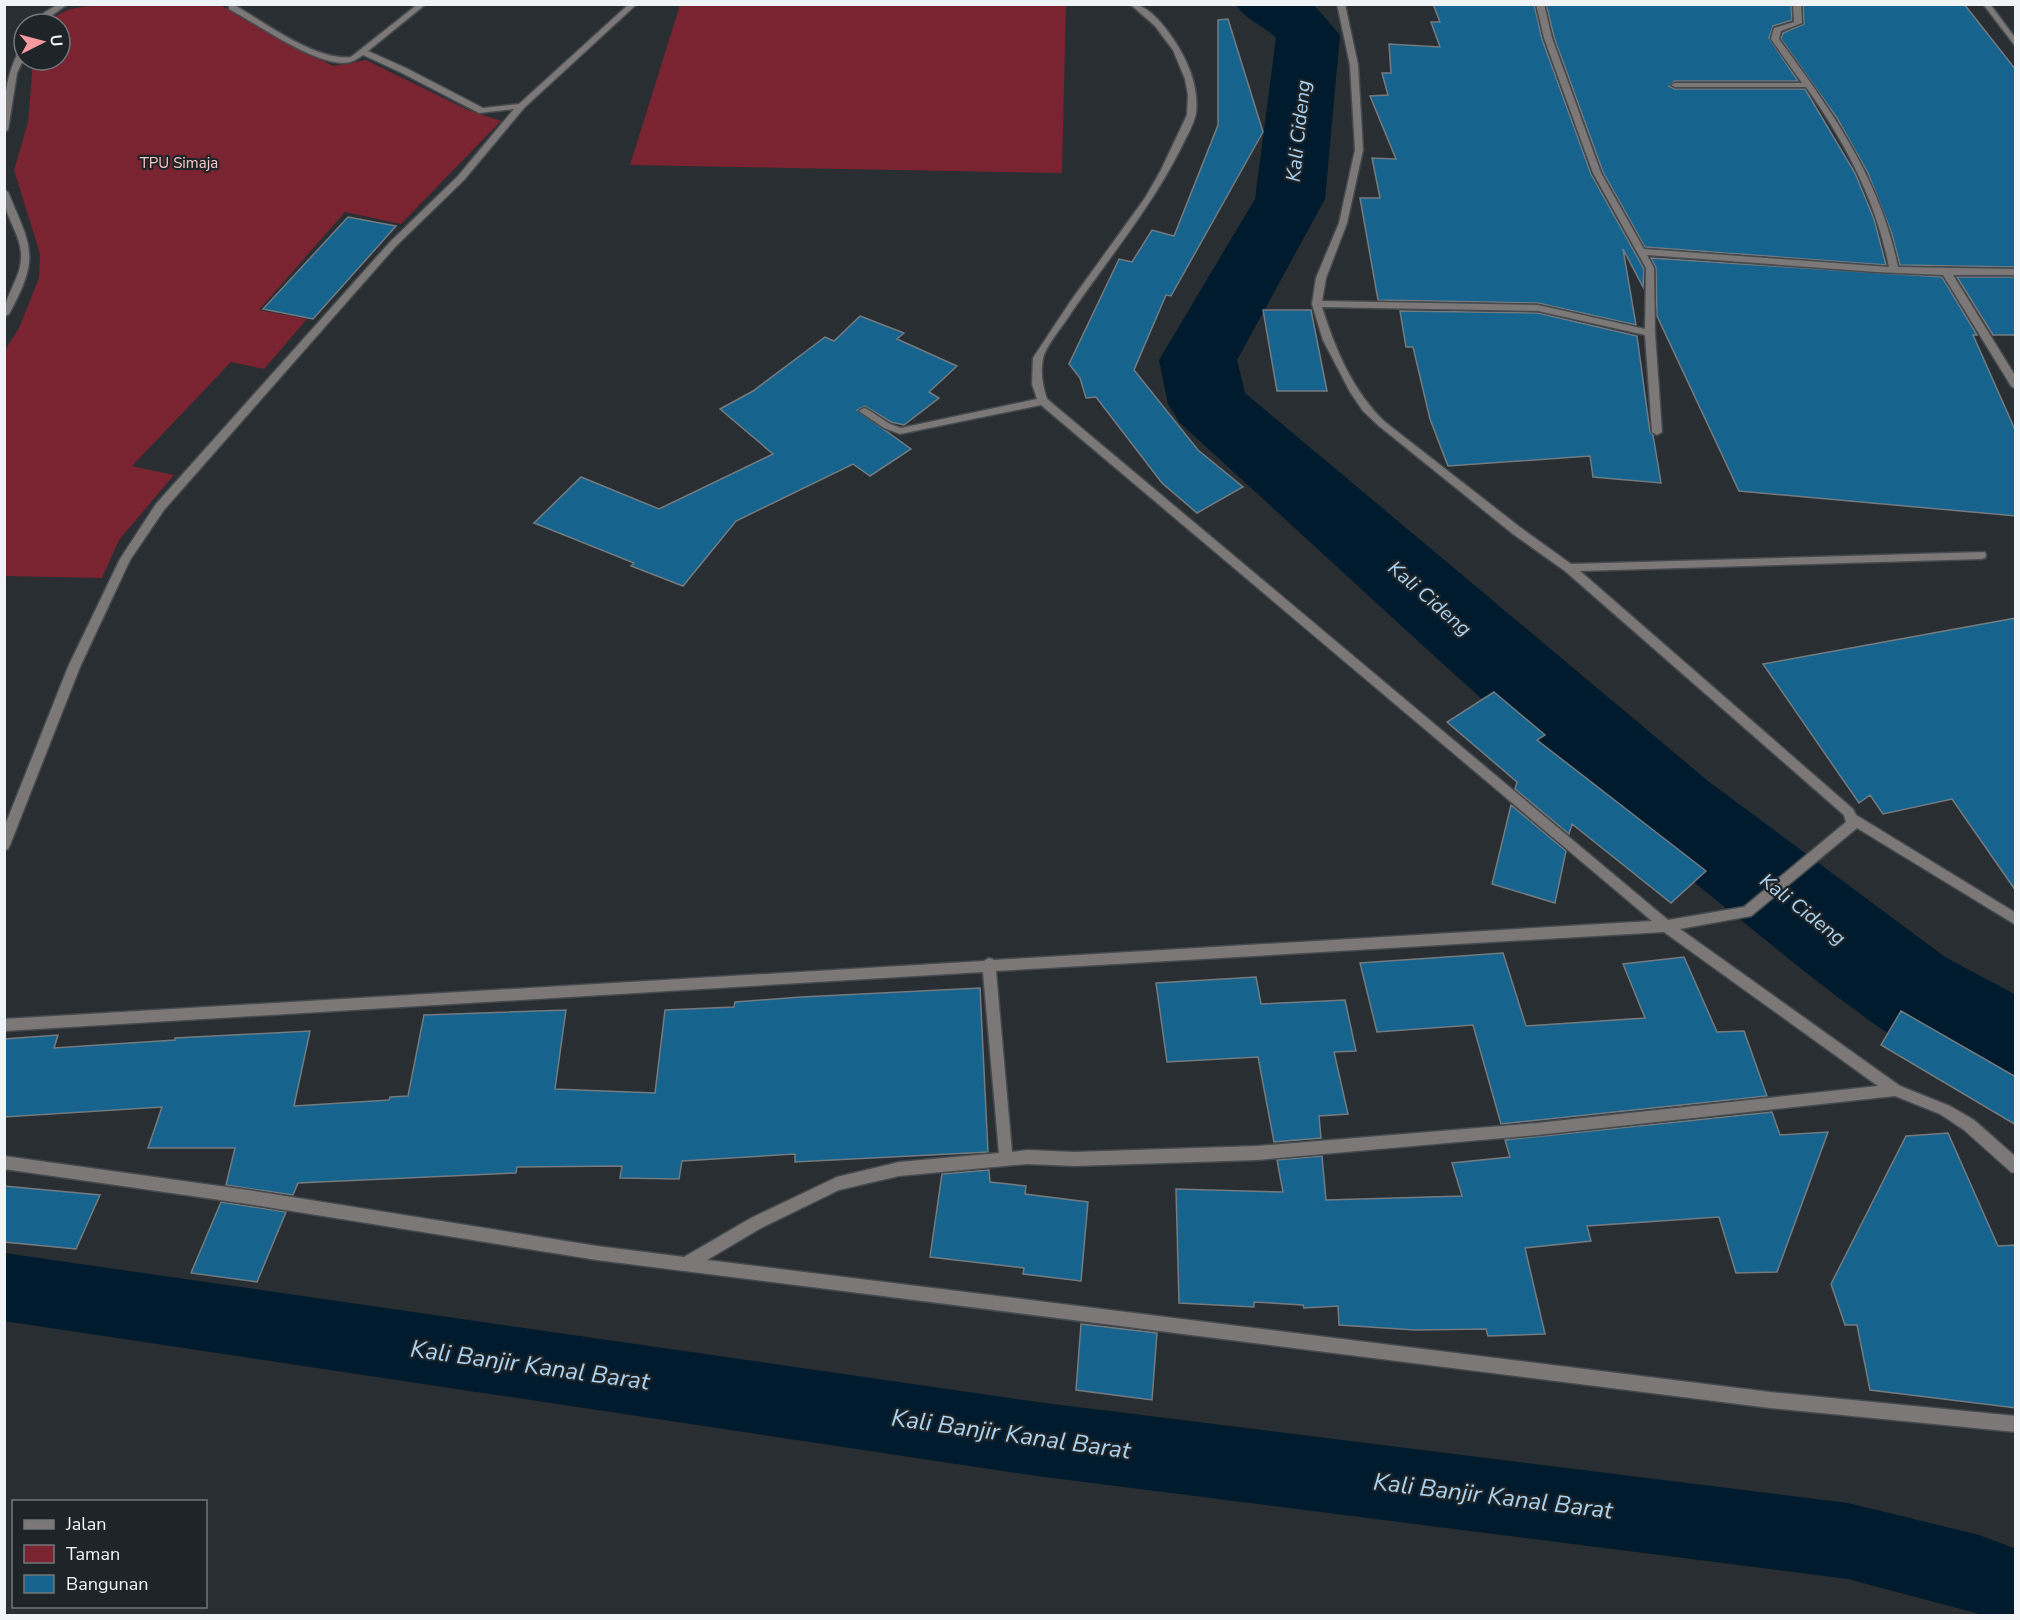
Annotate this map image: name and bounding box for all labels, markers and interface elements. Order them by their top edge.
north arrow [12,12,72,72]
text: U [44,34,67,48]
water label: Kali Cideng [1280,79,1317,183]
park label: TPU Simaja [140,153,218,173]
water label: Kali Cideng [1382,555,1477,642]
water label: Kali Cideng [1754,867,1851,952]
water label: Kali Banjir Kanal Barat [408,1332,652,1398]
water label: Kali Banjir Kanal Barat [889,1401,1133,1467]
water label: Kali Banjir Kanal Barat [1371,1465,1615,1527]
legend [12,1500,207,1608]
text: Jalan [65,1512,106,1536]
text: Taman [66,1542,120,1566]
text: Bangunan [66,1572,149,1596]

